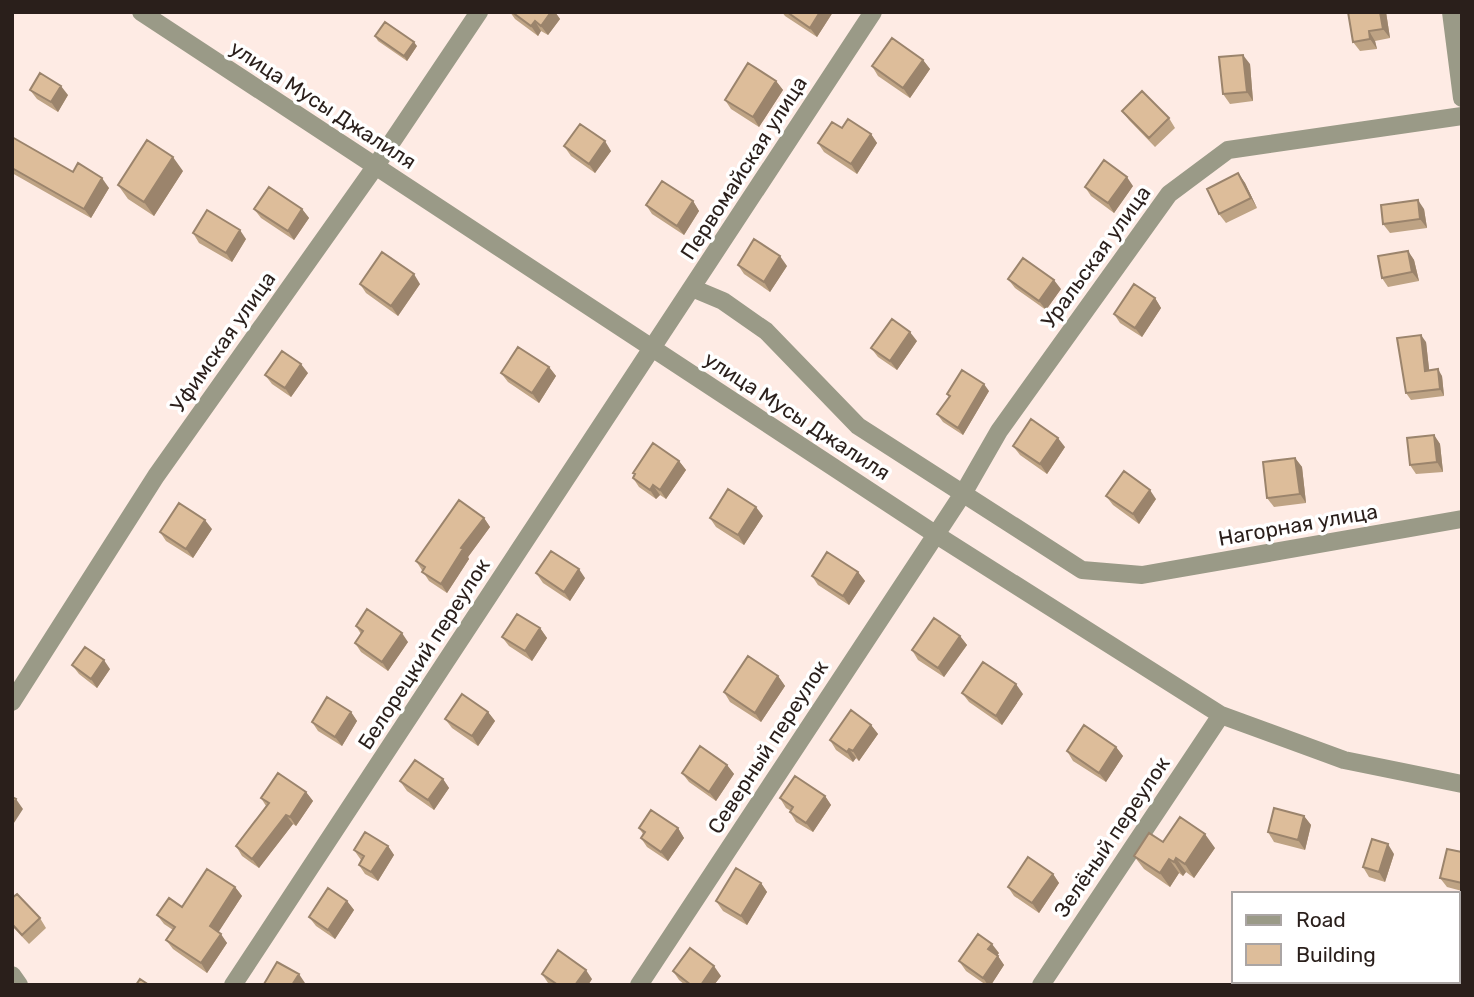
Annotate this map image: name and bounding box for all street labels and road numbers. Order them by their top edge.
street label: улица Мусы Джалиля [226,35,421,174]
street label: Первомайская улица [675,71,812,264]
street label: Уральская улица [1036,181,1156,333]
street label: Уфимская улица [165,267,280,417]
street label: улица Мусы Джалиля [700,346,895,485]
street label: Нагорная улица [1216,498,1380,551]
street label: Белорецкий переулок [352,553,495,754]
street label: Северный переулок [702,655,833,838]
street label: Зелёный переулок [1048,752,1175,922]

